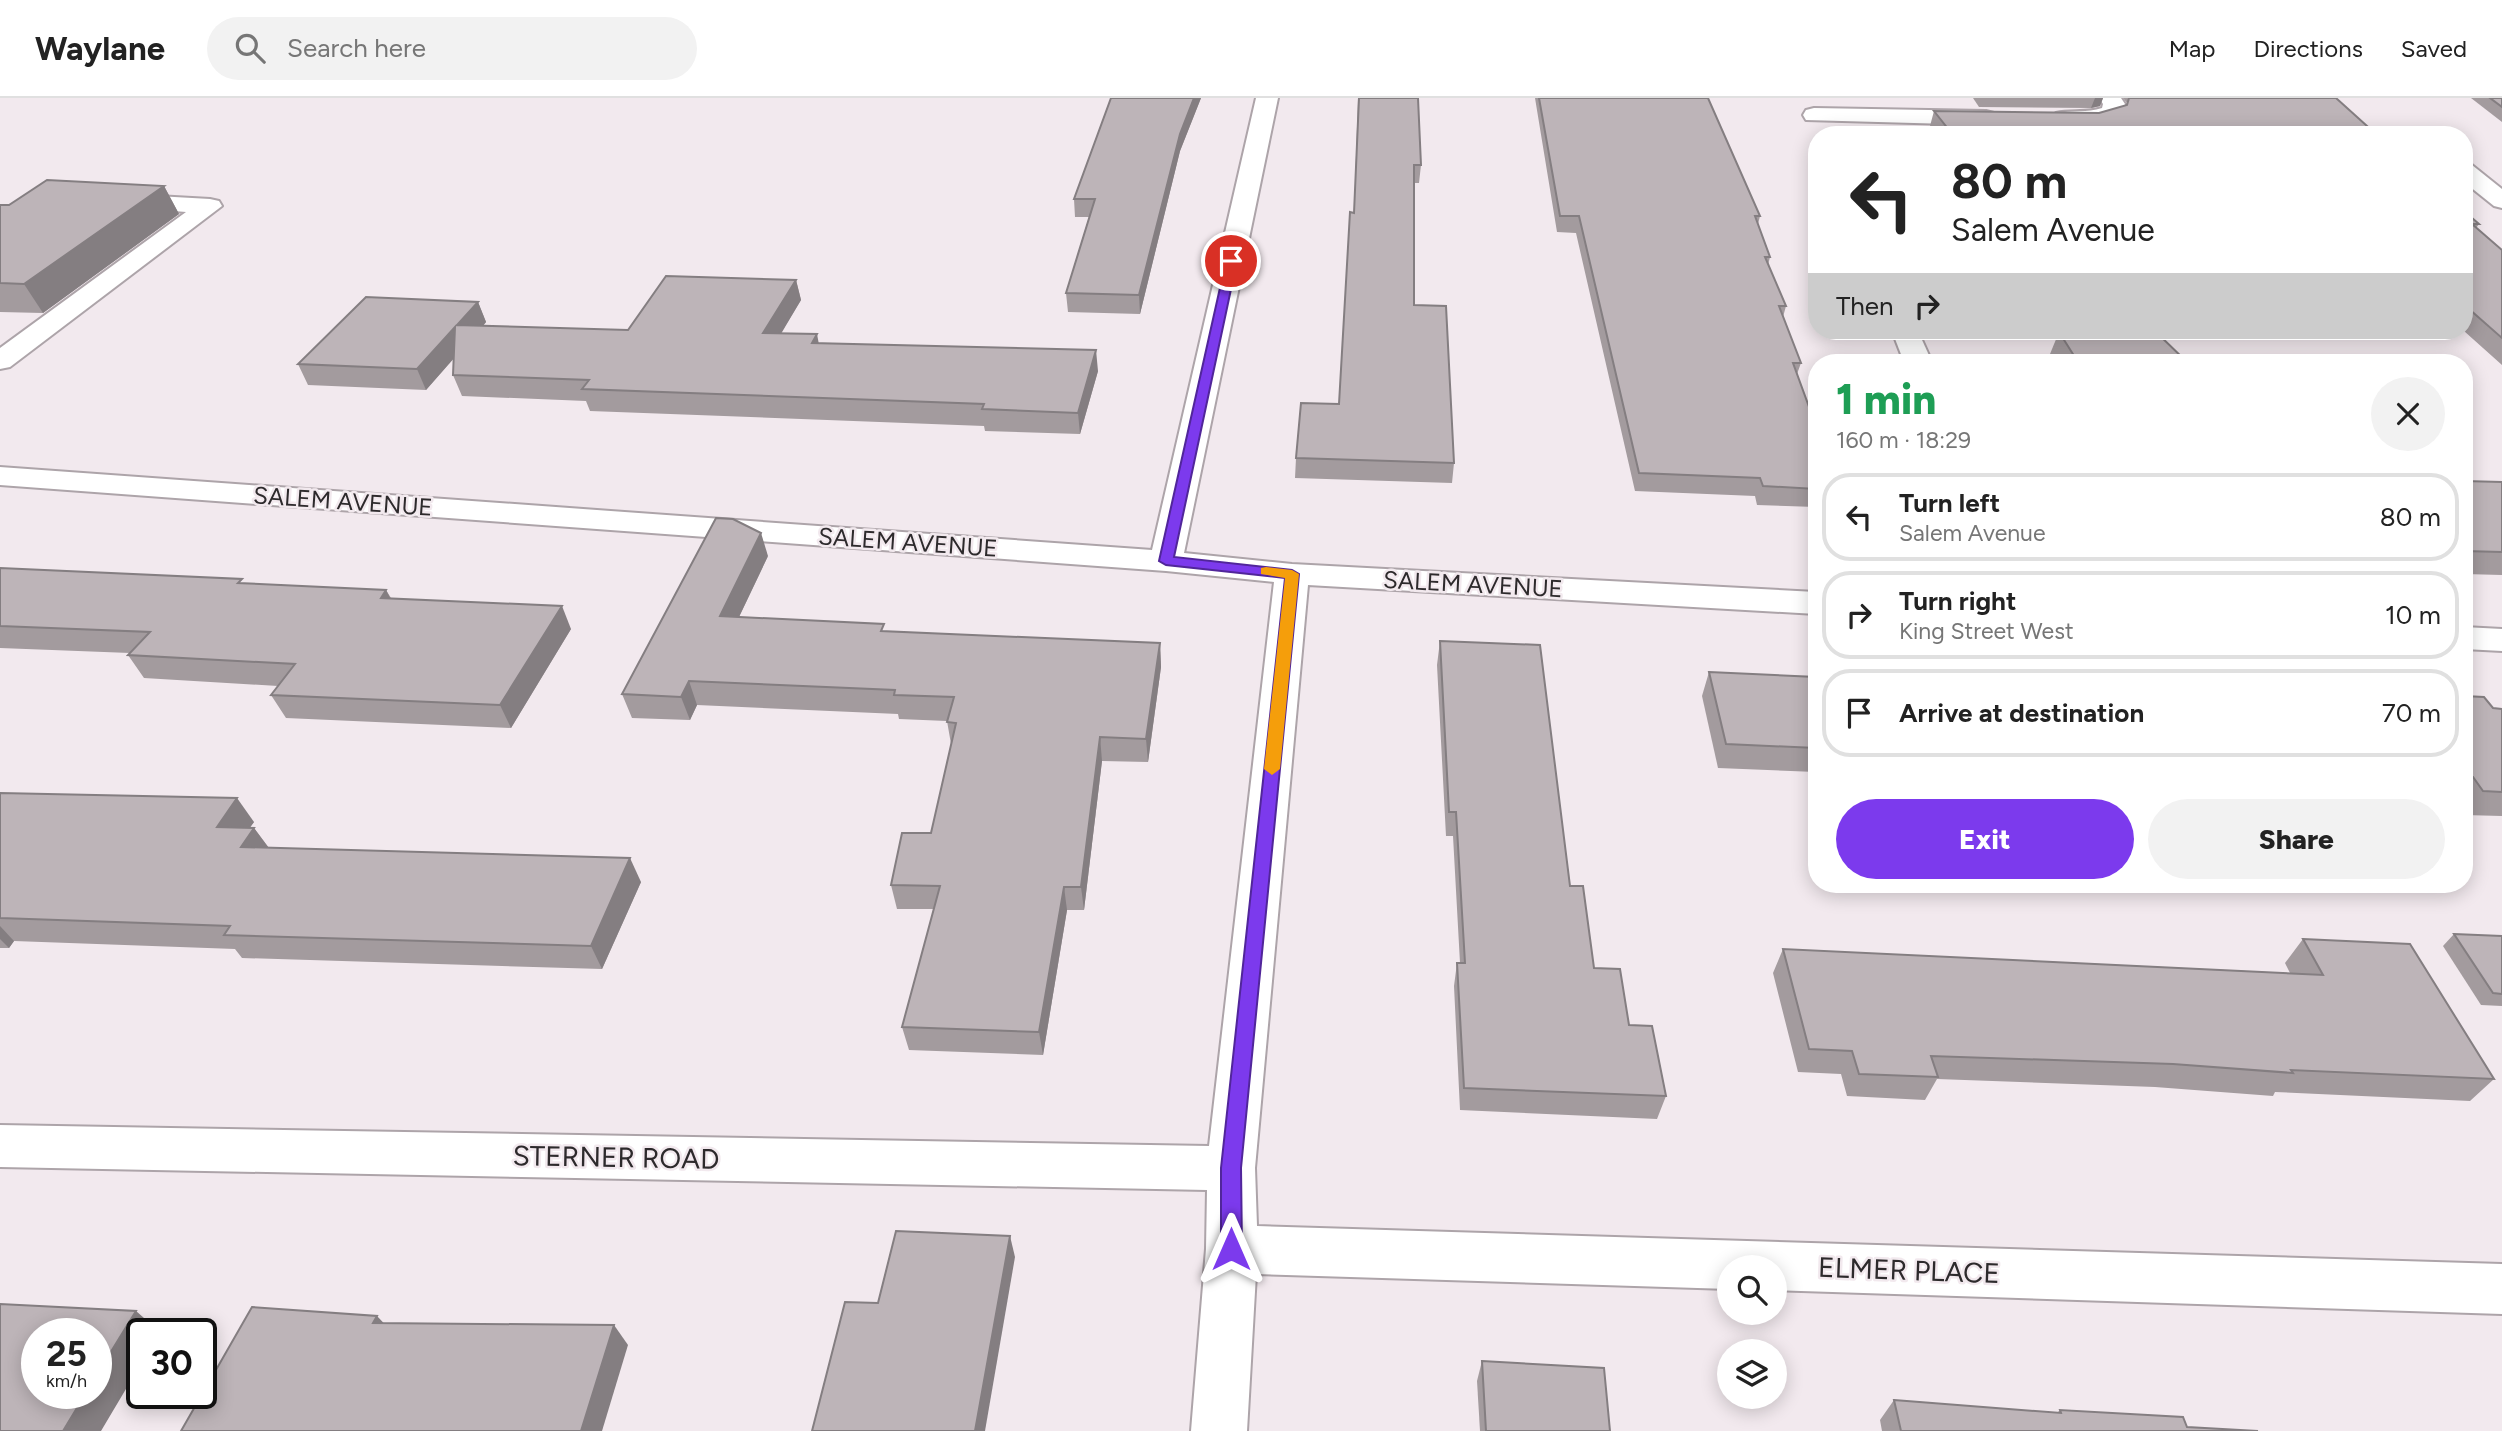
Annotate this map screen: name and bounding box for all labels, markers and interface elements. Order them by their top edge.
search box [207,17,697,80]
text: Waylane [35,29,165,68]
icon: search [231,29,269,67]
text: Search here [287,32,426,64]
text: Map [2169,34,2215,63]
text: Directions [2253,34,2363,63]
text: Saved [2401,34,2467,63]
text: 80 m [1951,151,2067,210]
icon: left [1836,154,1927,245]
text: Salem Avenue [1951,211,2155,249]
pin [1201,231,1261,291]
icon: arrive [1212,242,1250,280]
icon: right [1908,287,1946,325]
text: Then [1836,290,1894,322]
text: 1 min [1836,374,1936,425]
button: close [2371,377,2445,451]
text: 160 m · 18:29 [1836,426,1971,454]
street label: SALEM AVENUE [252,480,434,522]
text: Turn left [1899,487,2000,519]
icon: left [1840,498,1878,536]
text: 80 m [2380,501,2441,533]
text: Salem Avenue [1899,519,2046,547]
street label: SALEM AVENUE [817,521,999,563]
street label: SALEM AVENUE [1383,565,1563,603]
text: Turn right [1899,585,2016,617]
icon: right [1840,596,1878,634]
text: 10 m [2385,599,2441,631]
text: King Street West [1899,617,2074,645]
icon: arrive [1840,694,1878,732]
text: Arrive at destination [1899,697,2144,729]
text: 70 m [2382,697,2441,729]
button: Exit [1836,799,2134,879]
button: Share [2148,799,2445,879]
street label: STERNER ROAD [512,1138,720,1176]
position arrow [1194,1212,1268,1286]
street label: ELMER PLACE [1818,1250,2000,1290]
map controls [1717,1255,1787,1409]
button: search [1717,1255,1787,1325]
speed limit sign: 30 [126,1318,217,1409]
text: 25 [46,1333,87,1375]
button: layers [1717,1339,1787,1409]
text: km/h [46,1370,87,1392]

